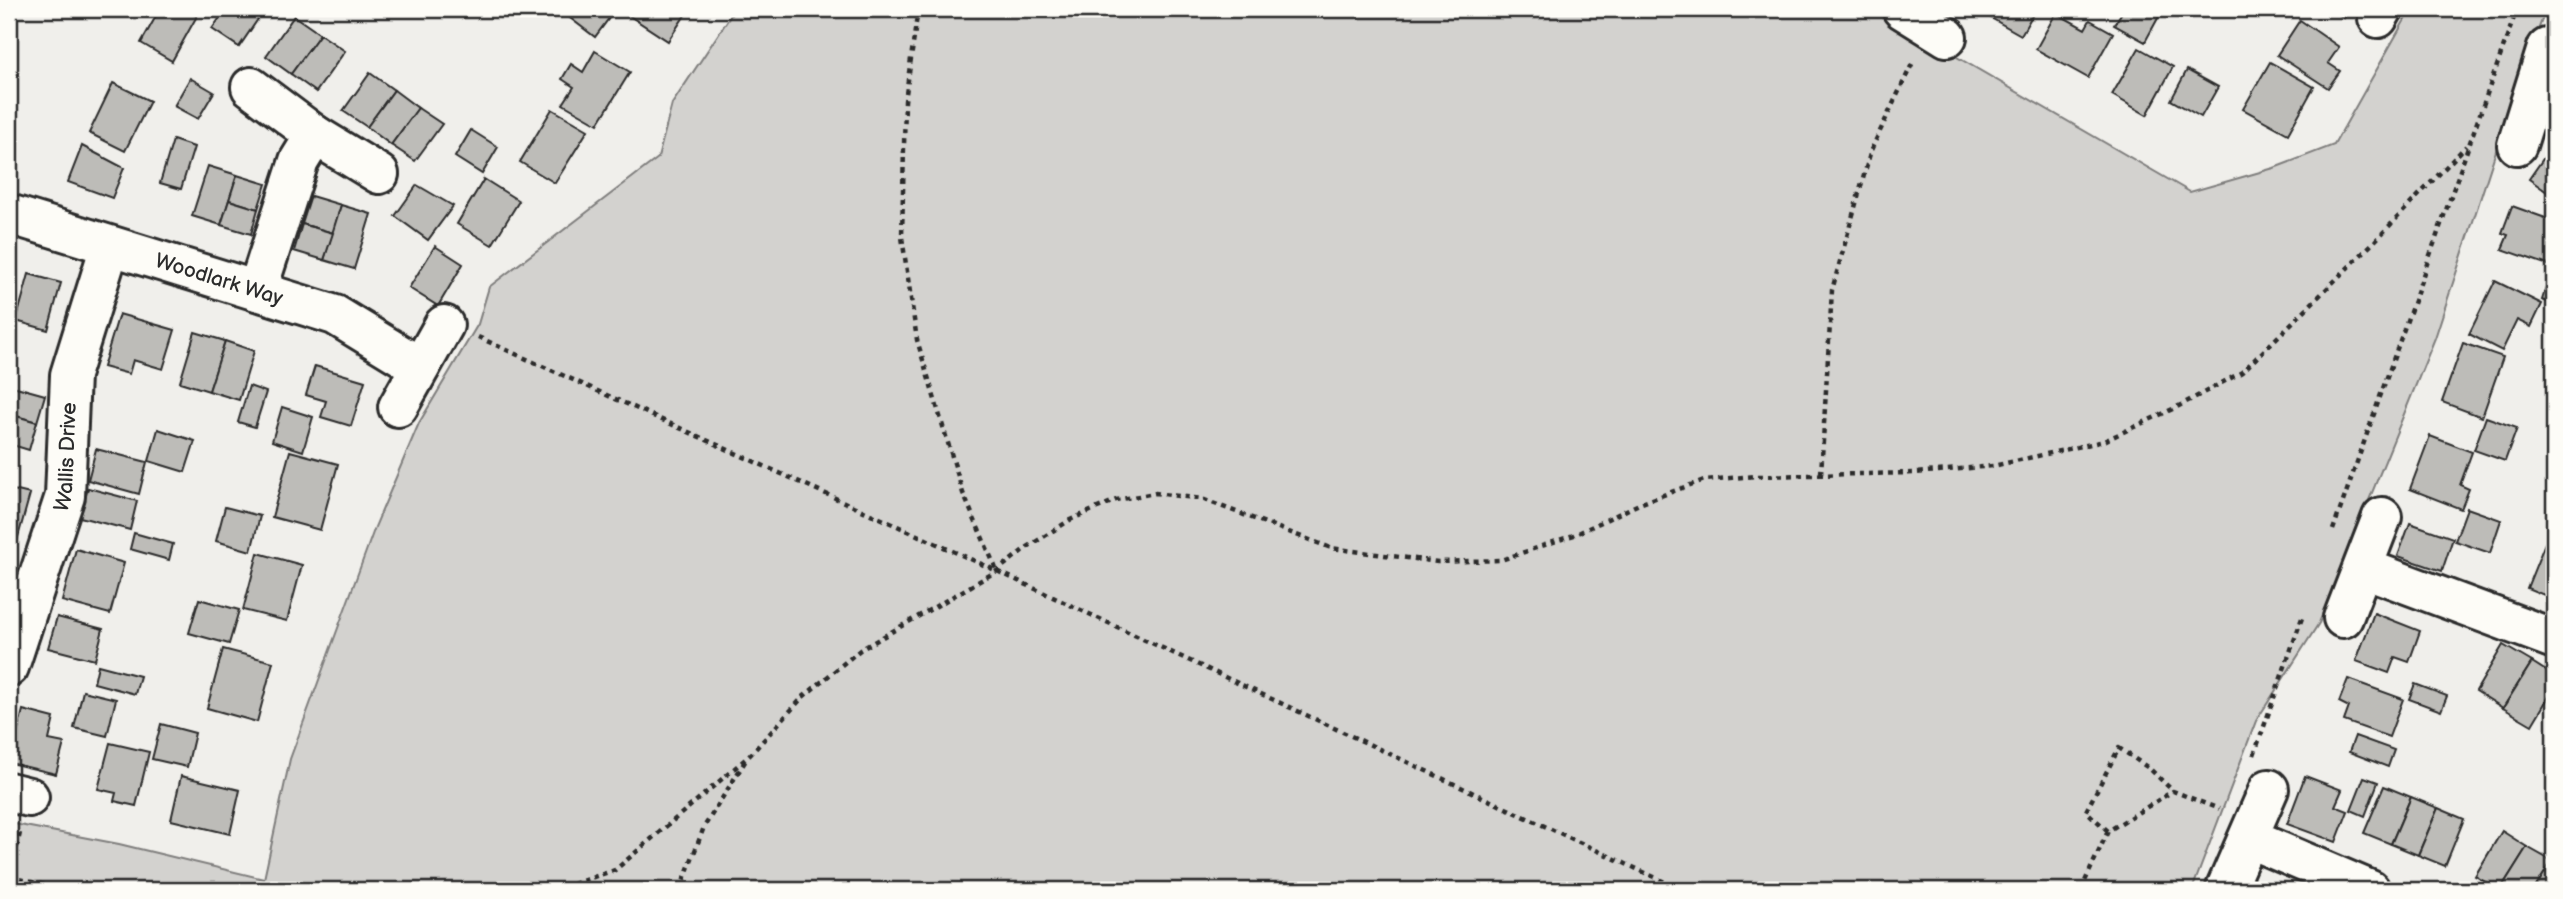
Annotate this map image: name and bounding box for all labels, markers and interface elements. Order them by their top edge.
street label: Woodlark Way [152,248,287,311]
street label: Wallis Drive [48,402,81,515]

